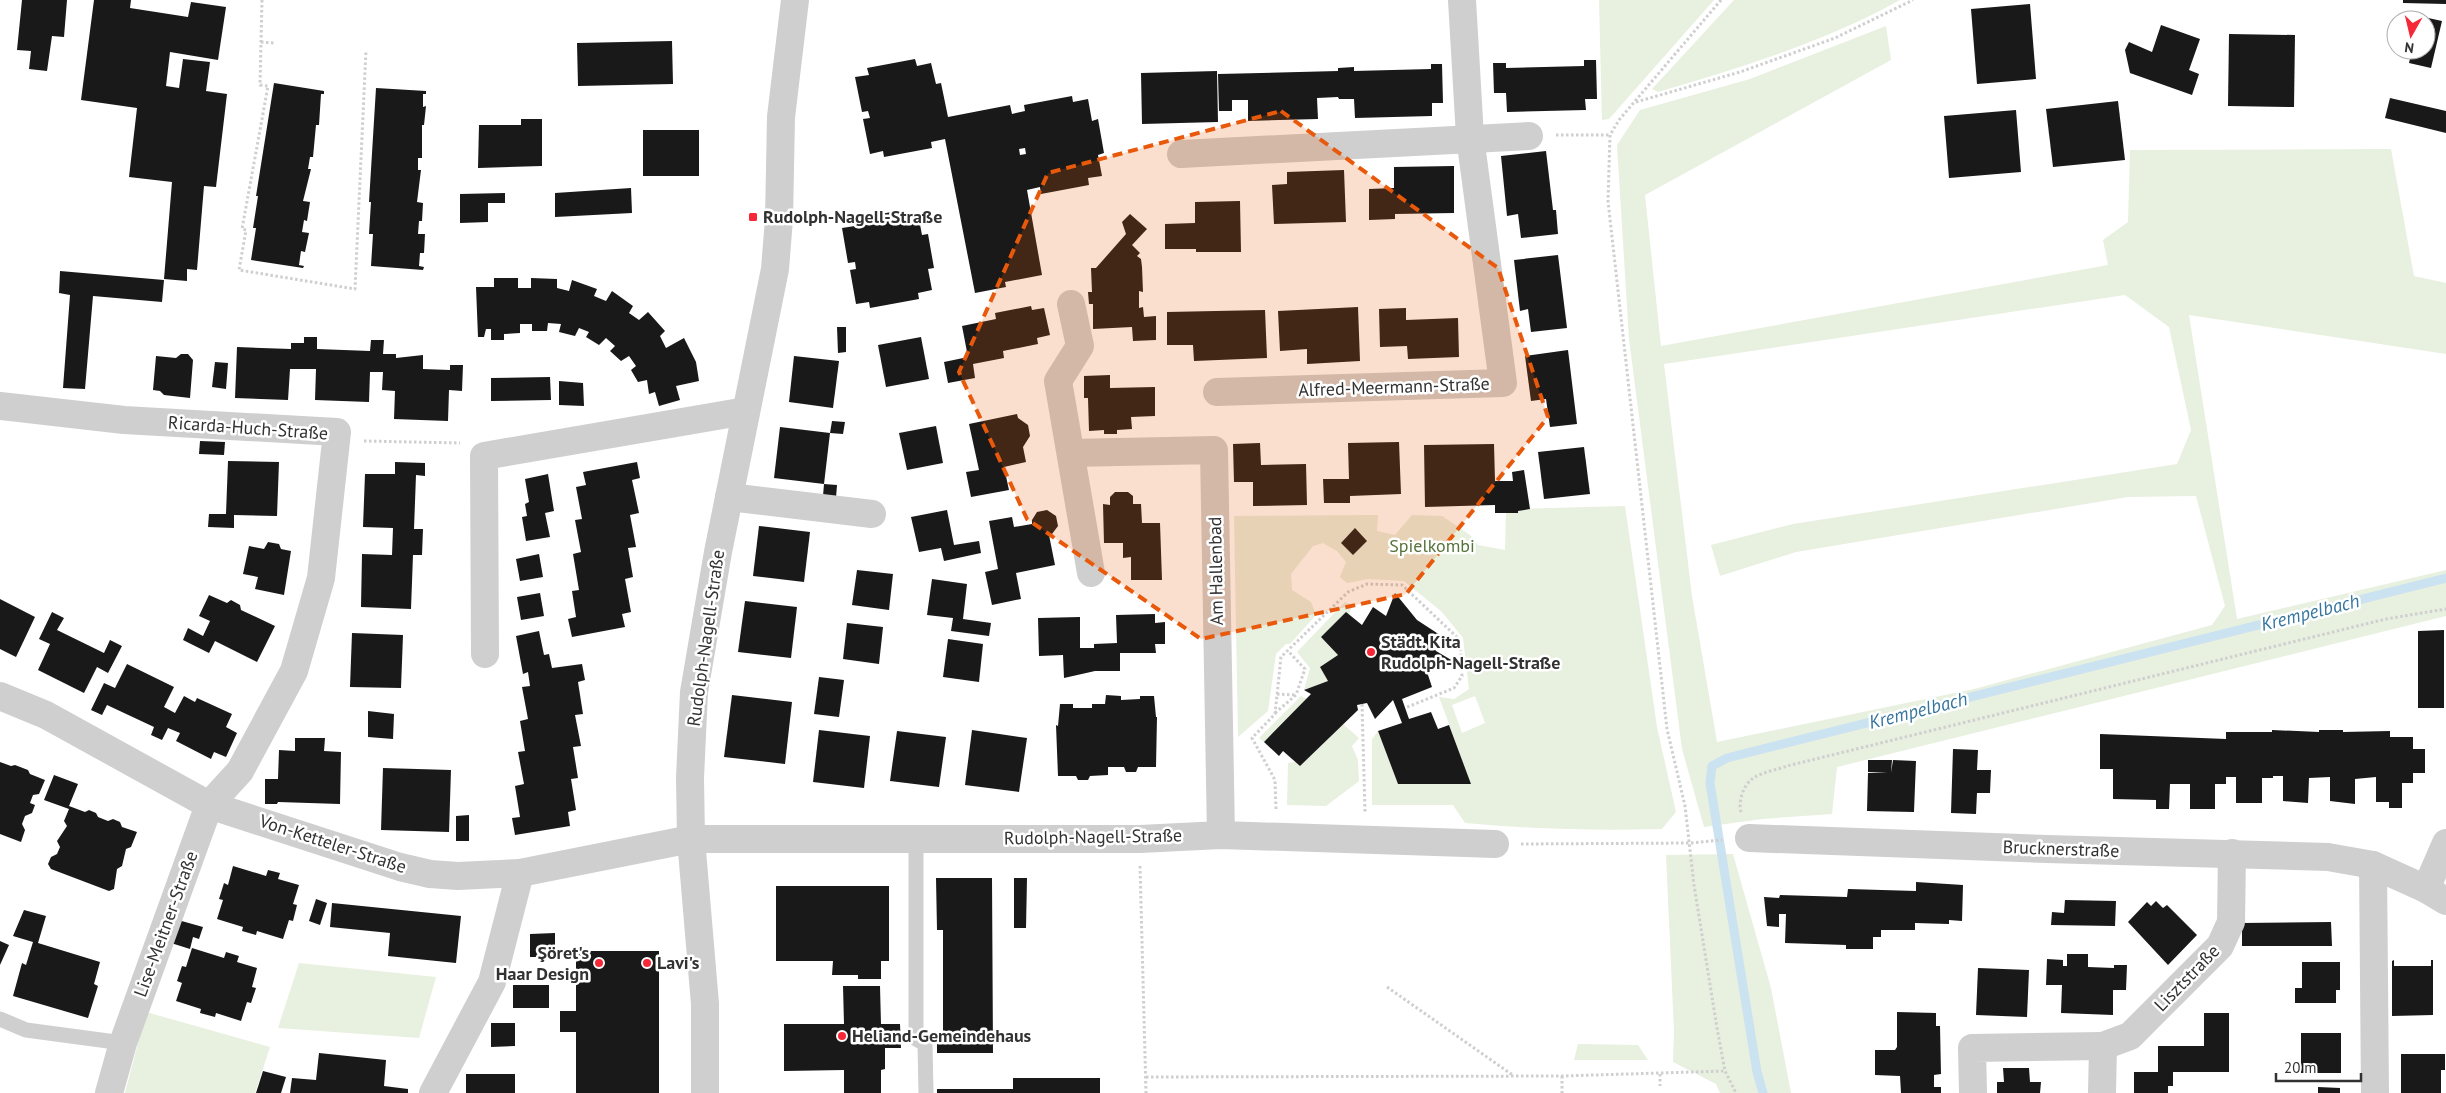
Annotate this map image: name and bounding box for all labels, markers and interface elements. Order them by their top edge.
north arrow [2386,10,2436,60]
text: N [2403,38,2415,57]
place label: Rudolph-Nagell-Straße [763,205,942,228]
marker: Rudolph-Nagell-Straße [747,211,759,223]
street label: Alfred-Meermann-Straße [1298,372,1490,401]
street label: Ricarda-Huch-Straße [167,410,329,445]
street label: Am Hallenbad [1203,516,1228,626]
park label: Spielkombi [1389,534,1475,557]
street label: Rudolph-Nagell-Straße [682,548,729,728]
water label: Krempelbach [2258,588,2362,636]
place label: Städt. Kita Rudolph-Nagell-Straße [1381,630,1560,674]
marker: Städt. Kita Rudolph-Nagell-Straße [1365,646,1377,658]
water label: Krempelbach [1866,686,1970,734]
street label: Von-Ketteler-Straße [256,809,410,878]
street label: Rudolph-Nagell-Straße [1004,823,1182,850]
street label: Brucknerstraße [2002,835,2120,862]
street label: Lise-Meitner-Straße [128,848,203,1000]
street label: Lisztstraße [2149,939,2224,1016]
place label: Şöret's Haar Design [496,941,589,985]
place label: Lavi's [657,951,700,974]
marker: Şöret's Haar Design [593,957,605,969]
marker: Lavi's [641,957,653,969]
place label: Heliand-Gemeindehaus [852,1024,1032,1047]
marker: Heliand-Gemeindehaus [836,1030,848,1042]
scale bar [2276,1050,2361,1082]
text: 20 m [2284,1058,2317,1077]

